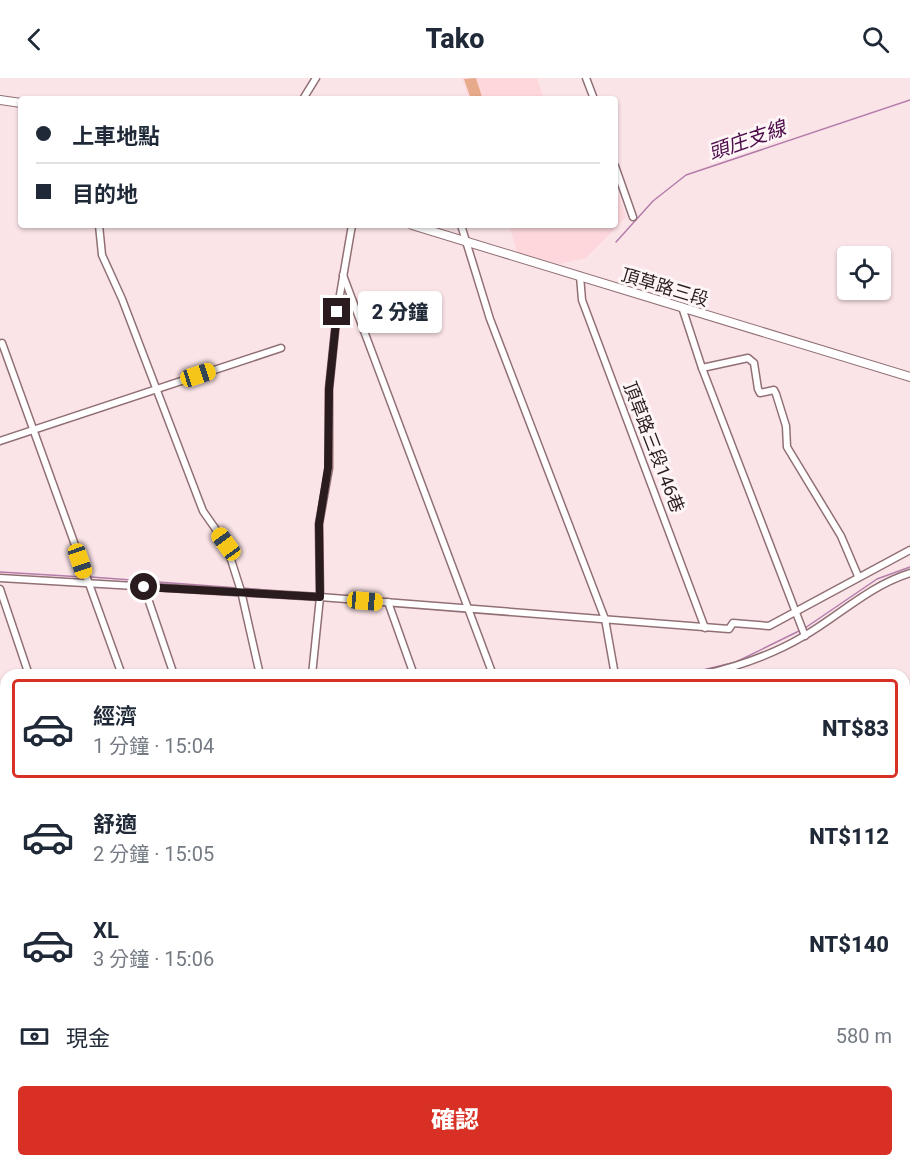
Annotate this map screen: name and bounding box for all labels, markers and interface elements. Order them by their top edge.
icon: back [18,23,51,56]
text: Tako [426,23,485,55]
icon: search [859,23,892,56]
water label: 頭庄支線 [705,115,791,164]
text: 上車地點 [72,124,160,149]
text: 目的地 [72,182,138,207]
map controls [837,246,891,300]
button: locate [837,246,891,300]
street label: 頂草路三段 [619,264,711,310]
callout: 2 分鐘 [358,291,442,333]
route end [323,298,350,325]
text: 2 分鐘 [372,300,428,324]
car [178,361,218,389]
street label: 頂草路三段146巷 [619,379,689,515]
car [208,524,244,564]
car [66,541,94,581]
route start [130,573,157,600]
car [346,590,384,612]
icon: car [21,702,75,756]
text: 經濟 [93,704,137,729]
text: NT$83 [822,716,889,741]
text: 1 分鐘 · 15:04 [93,734,214,758]
icon: car [21,810,75,864]
text: 舒適 [93,812,137,837]
text: NT$112 [809,824,889,849]
text: 2 分鐘 · 15:05 [93,842,214,866]
icon: car [21,918,75,972]
text: XL [93,918,119,943]
text: NT$140 [809,932,889,957]
text: 3 分鐘 · 15:06 [93,947,214,971]
icon: cash [18,1020,51,1053]
text: 580 m [836,1024,892,1048]
text: 現金 [66,1026,110,1051]
button: 確認 [18,1086,892,1155]

